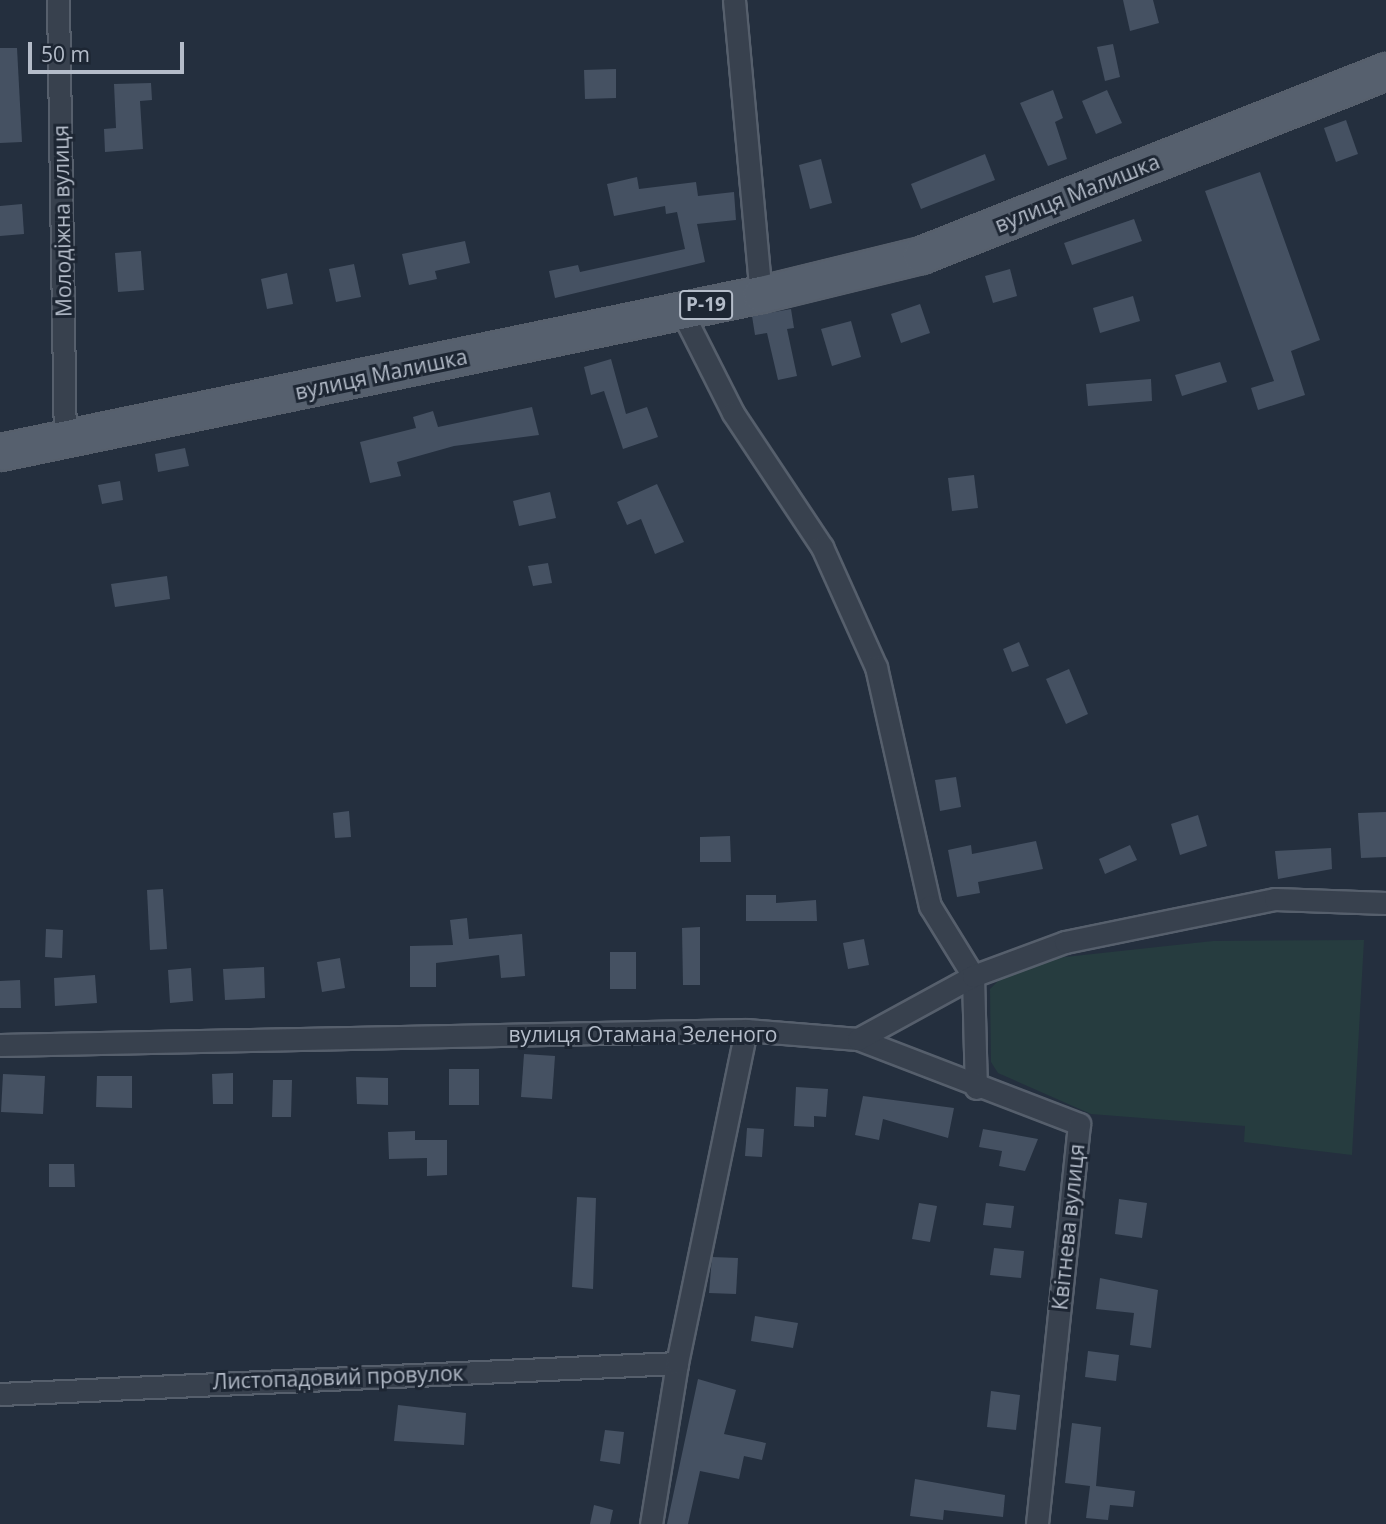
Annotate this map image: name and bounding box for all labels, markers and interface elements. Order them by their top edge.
scale bar [32,28,187,72]
text: 50 m [41,40,90,68]
street label: Молодіжна вулиця [48,125,76,317]
street label: вулиця Малишка [991,148,1163,238]
road number: Р-19 [678,290,734,320]
street label: вулиця Малишка [293,343,469,405]
street label: вулиця Отамана Зеленого [508,1021,778,1047]
street label: Квітнева вулиця [1047,1143,1089,1311]
street label: Листопадовий провулок [212,1360,464,1394]

